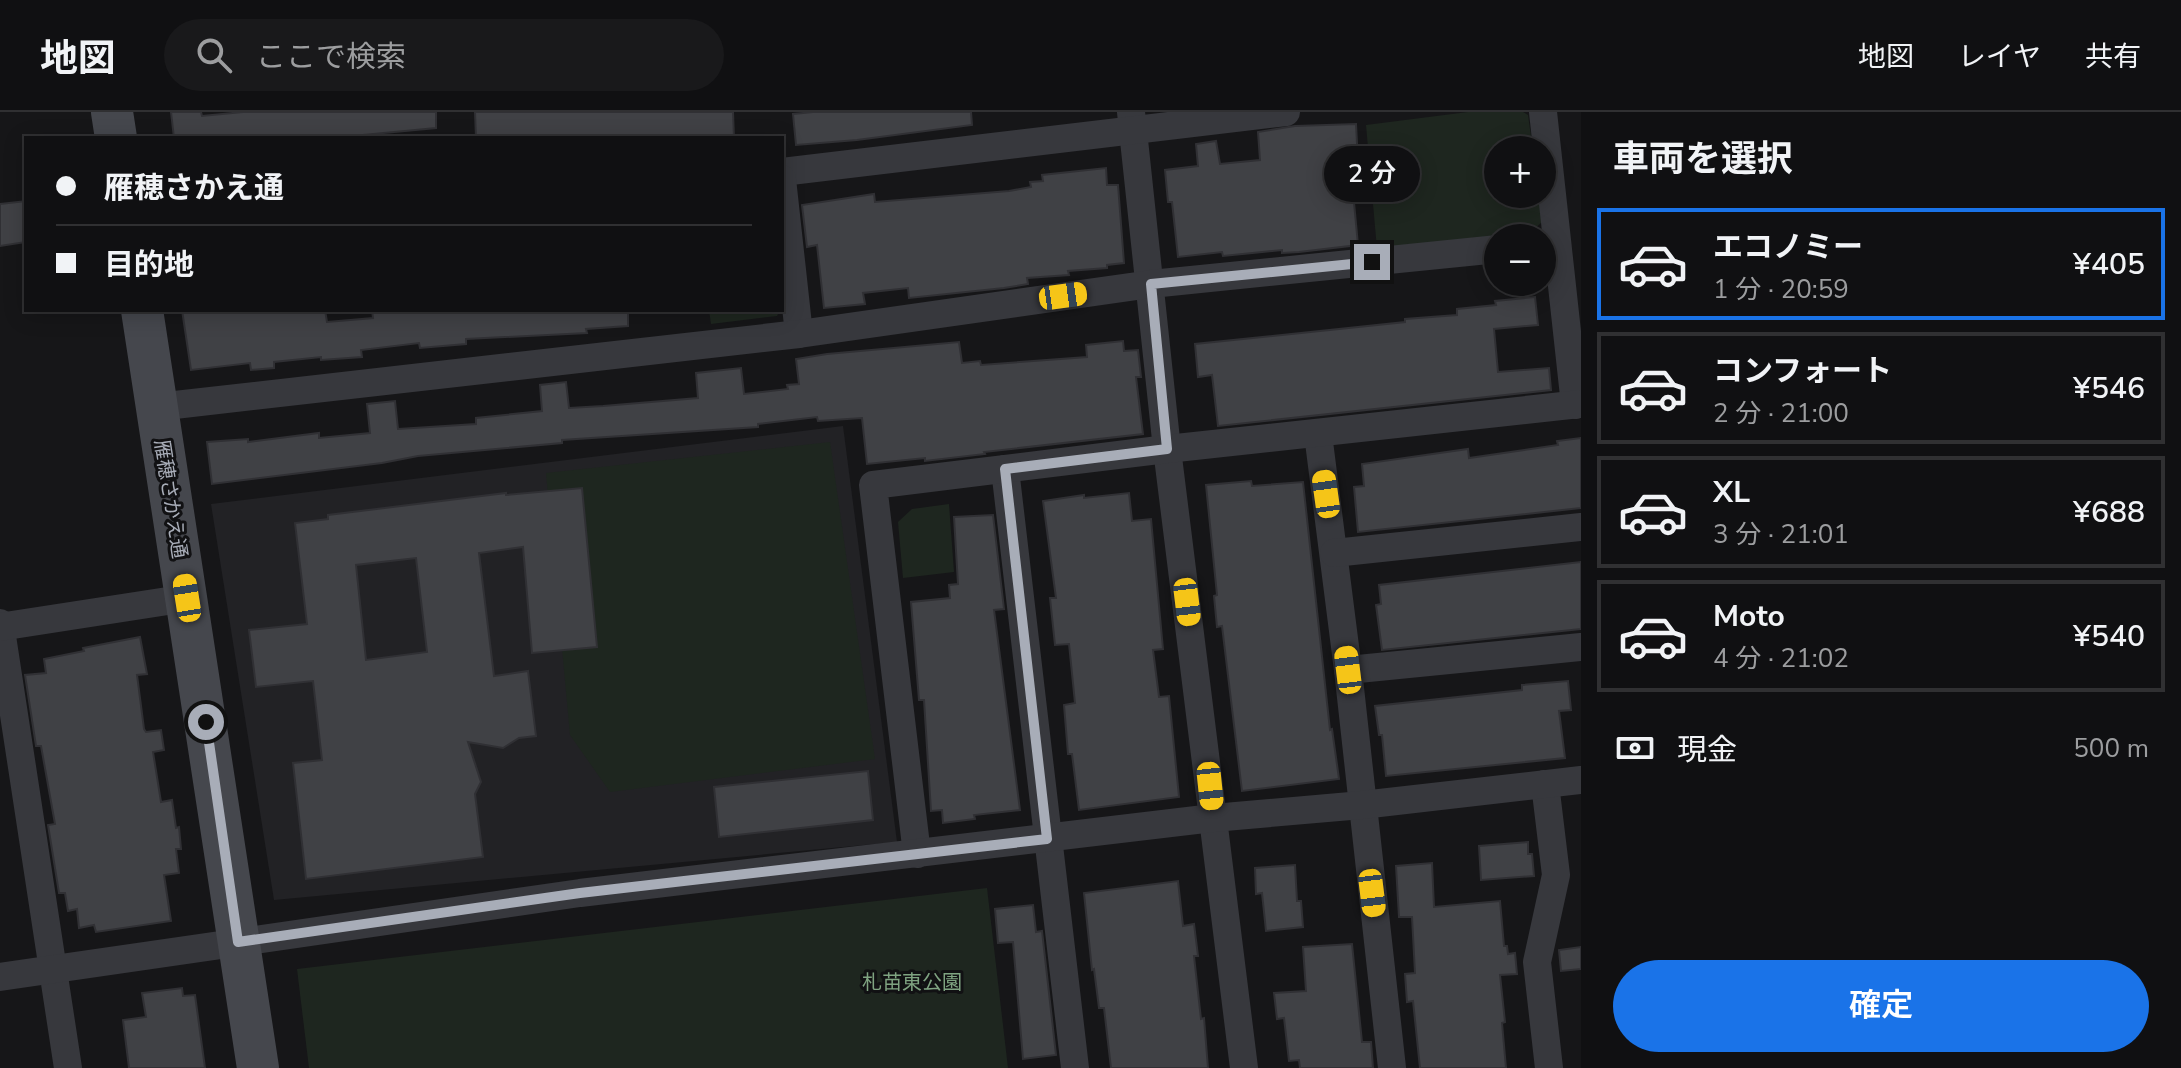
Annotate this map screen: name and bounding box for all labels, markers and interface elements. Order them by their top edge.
search box [164,19,724,91]
text: 地図 [40,33,116,84]
icon: search [192,33,236,77]
text: ここで検索 [256,37,406,78]
text: 地図 [1858,38,1914,76]
text: レイヤ [1958,38,2041,76]
text: 共有 [2085,38,2141,76]
text: 車両を選択 [1613,135,1793,184]
map controls [1484,136,1556,296]
button: + [1484,136,1556,208]
callout: 2 分 [1324,146,1420,202]
text: 2 分 [1348,156,1396,191]
text: 雁穂さかえ通 [104,168,284,209]
button: − [1484,224,1556,296]
text: エコノミー [1713,227,1863,268]
icon: car [1617,228,1689,300]
route end [1354,244,1390,280]
text: ¥405 [2073,244,2145,285]
text: 目的地 [104,245,194,286]
text: 1 分 · 20:59 [1713,272,1849,307]
car [1038,281,1088,311]
text: コンフォート [1713,351,1892,392]
icon: car [1617,352,1689,424]
text: ¥546 [2073,368,2145,409]
text: 2 分 · 21:00 [1713,396,1849,431]
street label: 雁穂さかえ通 [148,438,193,560]
car [1311,469,1341,519]
text: XL [1713,472,1750,513]
icon: car [1617,476,1689,548]
text: ¥688 [2073,492,2145,533]
text: 3 分 · 21:01 [1713,517,1849,552]
car [171,572,203,624]
car [1172,577,1202,627]
text: Moto [1713,596,1785,637]
icon: car [1617,600,1689,672]
text: ¥540 [2073,616,2145,657]
text: 4 分 · 21:02 [1713,641,1849,676]
car [1333,645,1363,695]
route start [188,704,224,740]
icon: cash [1613,726,1657,770]
text: 現金 [1677,730,1737,771]
text: 500 m [2073,731,2149,766]
car [1196,761,1224,811]
car [1357,868,1387,918]
button: 確定 [1613,960,2149,1052]
park label: 札苗東公園 [862,969,962,996]

